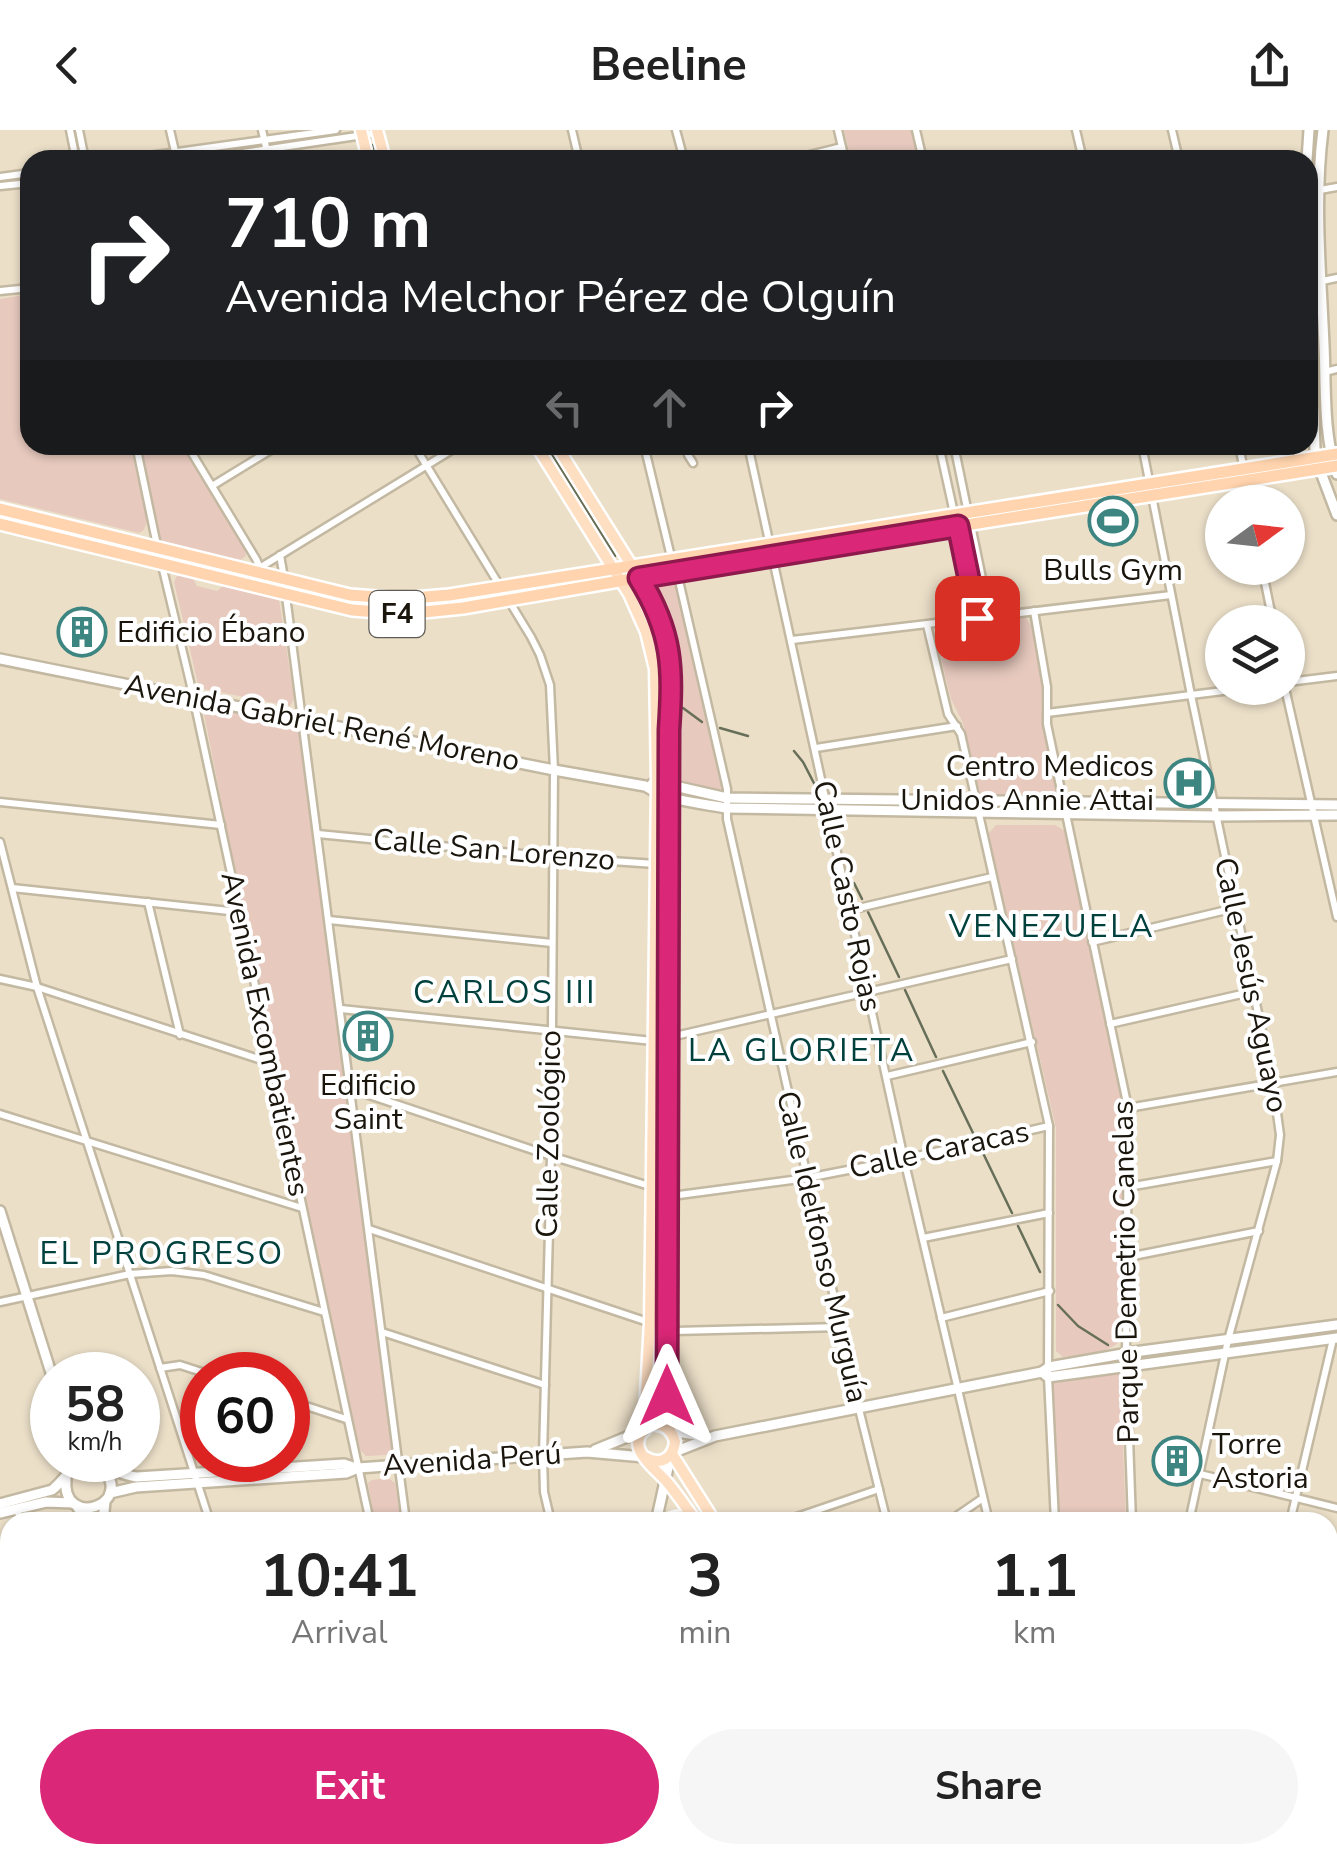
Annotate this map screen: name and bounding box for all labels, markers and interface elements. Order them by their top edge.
text: Beeline [590,35,747,96]
icon: back [40,38,95,93]
icon: share [1242,38,1297,93]
text: 710 m [225,176,431,272]
icon: right [60,190,190,320]
text: Avenida Melchor Pérez de Olguín [225,267,896,328]
icon: left [537,380,592,435]
icon: ahead [642,380,697,435]
icon: right [747,380,802,435]
north arrow [1205,485,1305,585]
map controls [1205,485,1305,705]
sports icon: Bulls Gym [1087,495,1139,547]
place label: Bulls Gym [1043,550,1183,591]
pin [935,576,1020,661]
road number: F4 [370,591,424,637]
icon: arrive [950,591,1005,646]
button: layers [1205,605,1305,705]
building icon: Edificio Ébano [56,606,108,658]
place label: Edificio Ébano [117,612,305,653]
street label: Avenida Gabriel René Moreno [121,665,523,781]
place label: Centro Medicos Unidos Annie Attai [900,746,1154,821]
hospital icon: Centro Medicos Unidos Annie Attai [1163,757,1215,809]
street label: Calle Casto Rojas [802,777,892,1015]
street label: Calle San Lorenzo [371,819,617,881]
street label: Calle Jesús Aguayo [1204,854,1298,1116]
street label: Avenida Excombatientes [211,868,319,1200]
district label: VENEZUELA [948,905,1155,948]
district label: CARLOS III [413,971,597,1014]
building icon: Edificio Saint [342,1010,394,1062]
district label: LA GLORIETA [688,1029,916,1072]
street label: Calle Zoológico [527,1030,571,1238]
place label: Edificio Saint [320,1065,416,1140]
street label: Calle Idelfonso Murguía [766,1087,878,1407]
street label: Parque Demetrio Canelas [1103,1100,1149,1444]
street label: Calle Caracas [845,1111,1033,1189]
district label: EL PROGRESO [39,1232,285,1275]
position arrow [615,1344,719,1448]
speed limit sign: 60 [180,1352,310,1482]
text: 58 [65,1370,125,1439]
place label: Torre Astoria [1212,1424,1309,1499]
text: km/h [67,1425,123,1459]
street label: Avenida Perú [381,1433,563,1487]
building icon: Torre Astoria [1151,1435,1203,1487]
text: 10:41 [260,1535,419,1617]
text: 3 [687,1535,723,1617]
text: 1.1 [991,1535,1078,1617]
text: Arrival [291,1611,387,1654]
text: min [678,1611,731,1654]
text: km [1013,1611,1056,1654]
button: Exit [40,1729,659,1844]
button: Share [679,1729,1298,1844]

